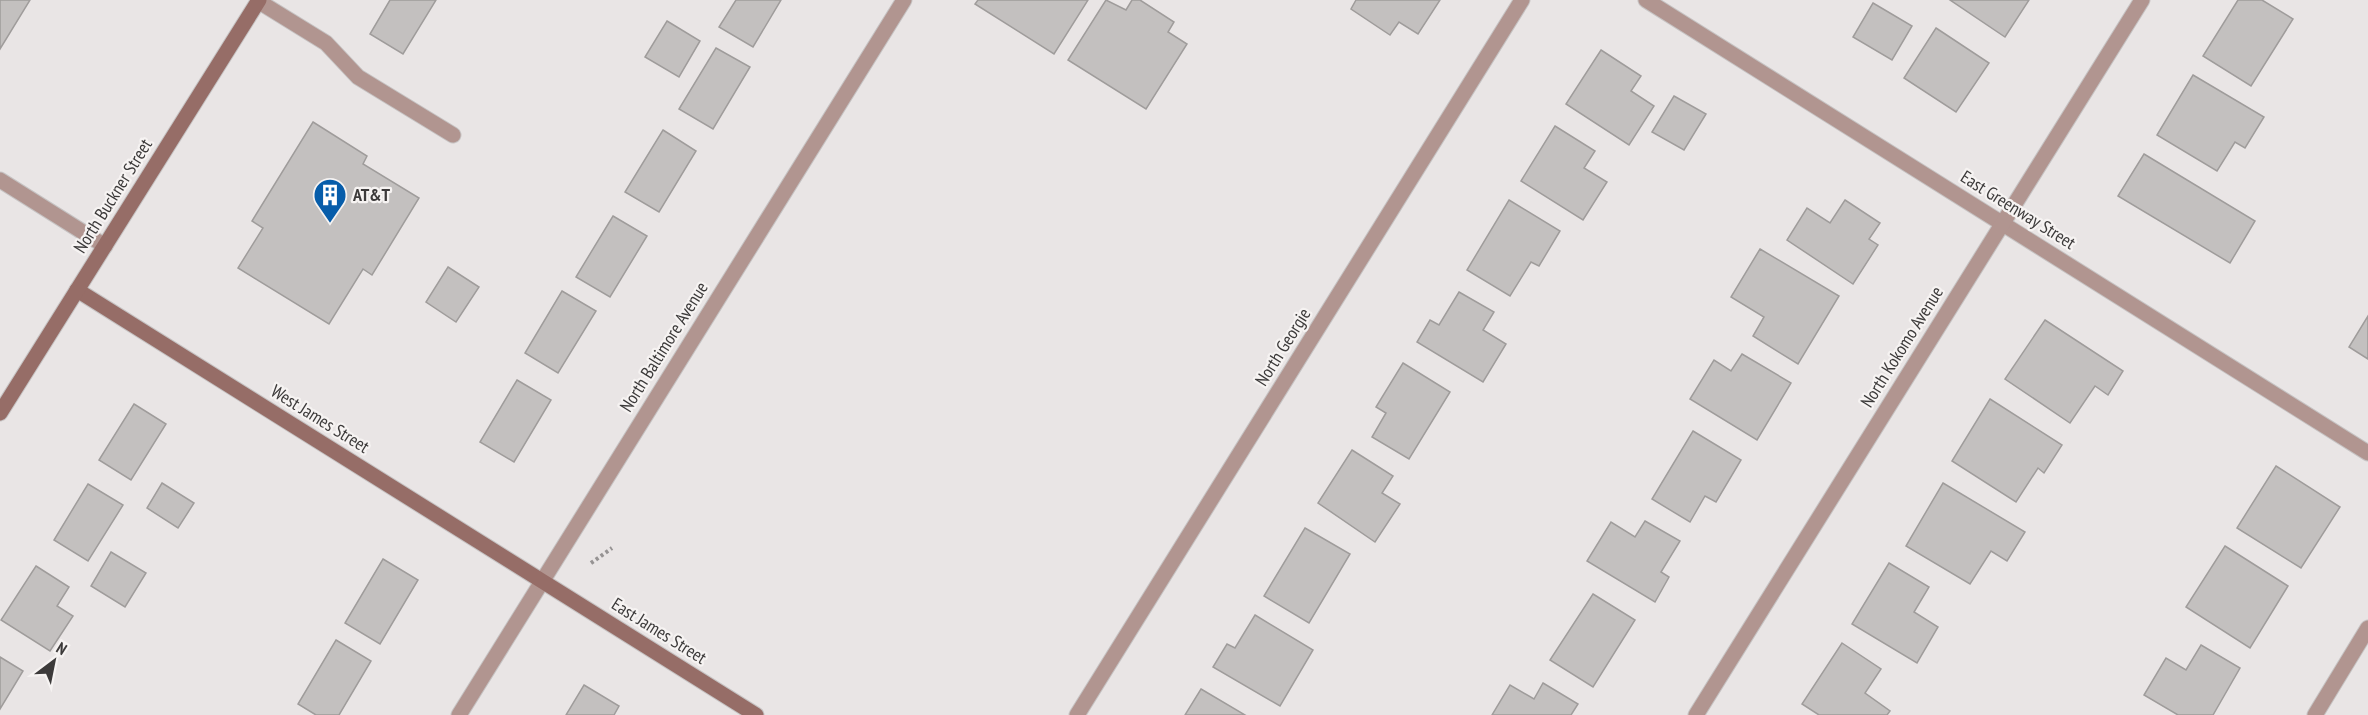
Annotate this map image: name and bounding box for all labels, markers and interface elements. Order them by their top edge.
street label: North Buckner Street [68,134,157,257]
street label: East Greenway Street [1956,165,2080,254]
building icon: AT&T [312,177,348,224]
place label: AT&T [352,183,390,206]
street label: North Baltimore Avenue [614,277,713,416]
street label: North Kokomo Avenue [1855,282,1948,412]
street label: North Georgie [1250,304,1316,390]
street label: West James Street [267,379,374,458]
street label: East James Street [608,592,711,669]
north arrow [24,631,84,691]
text: N [53,638,71,659]

